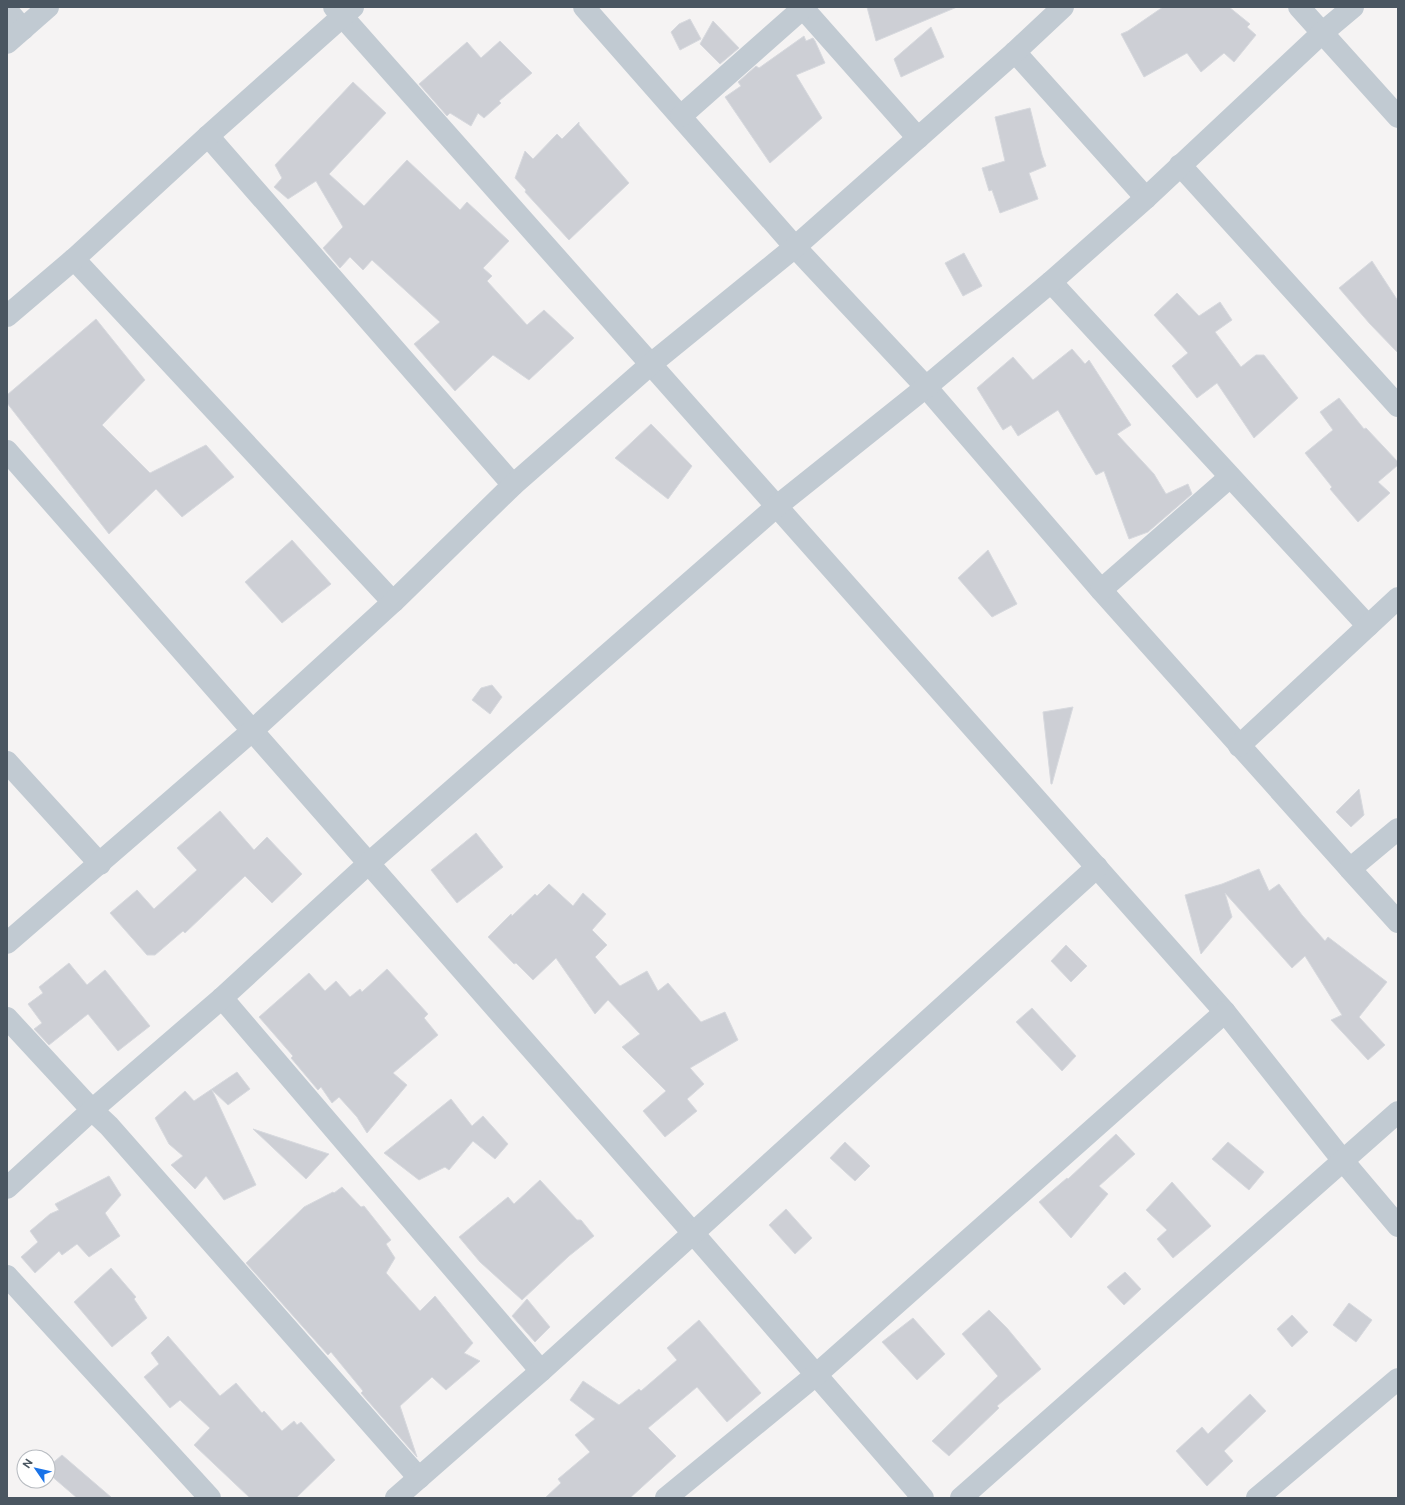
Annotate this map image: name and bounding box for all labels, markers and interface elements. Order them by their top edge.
north arrow [16,1449,56,1489]
text: N [20,1456,35,1470]

